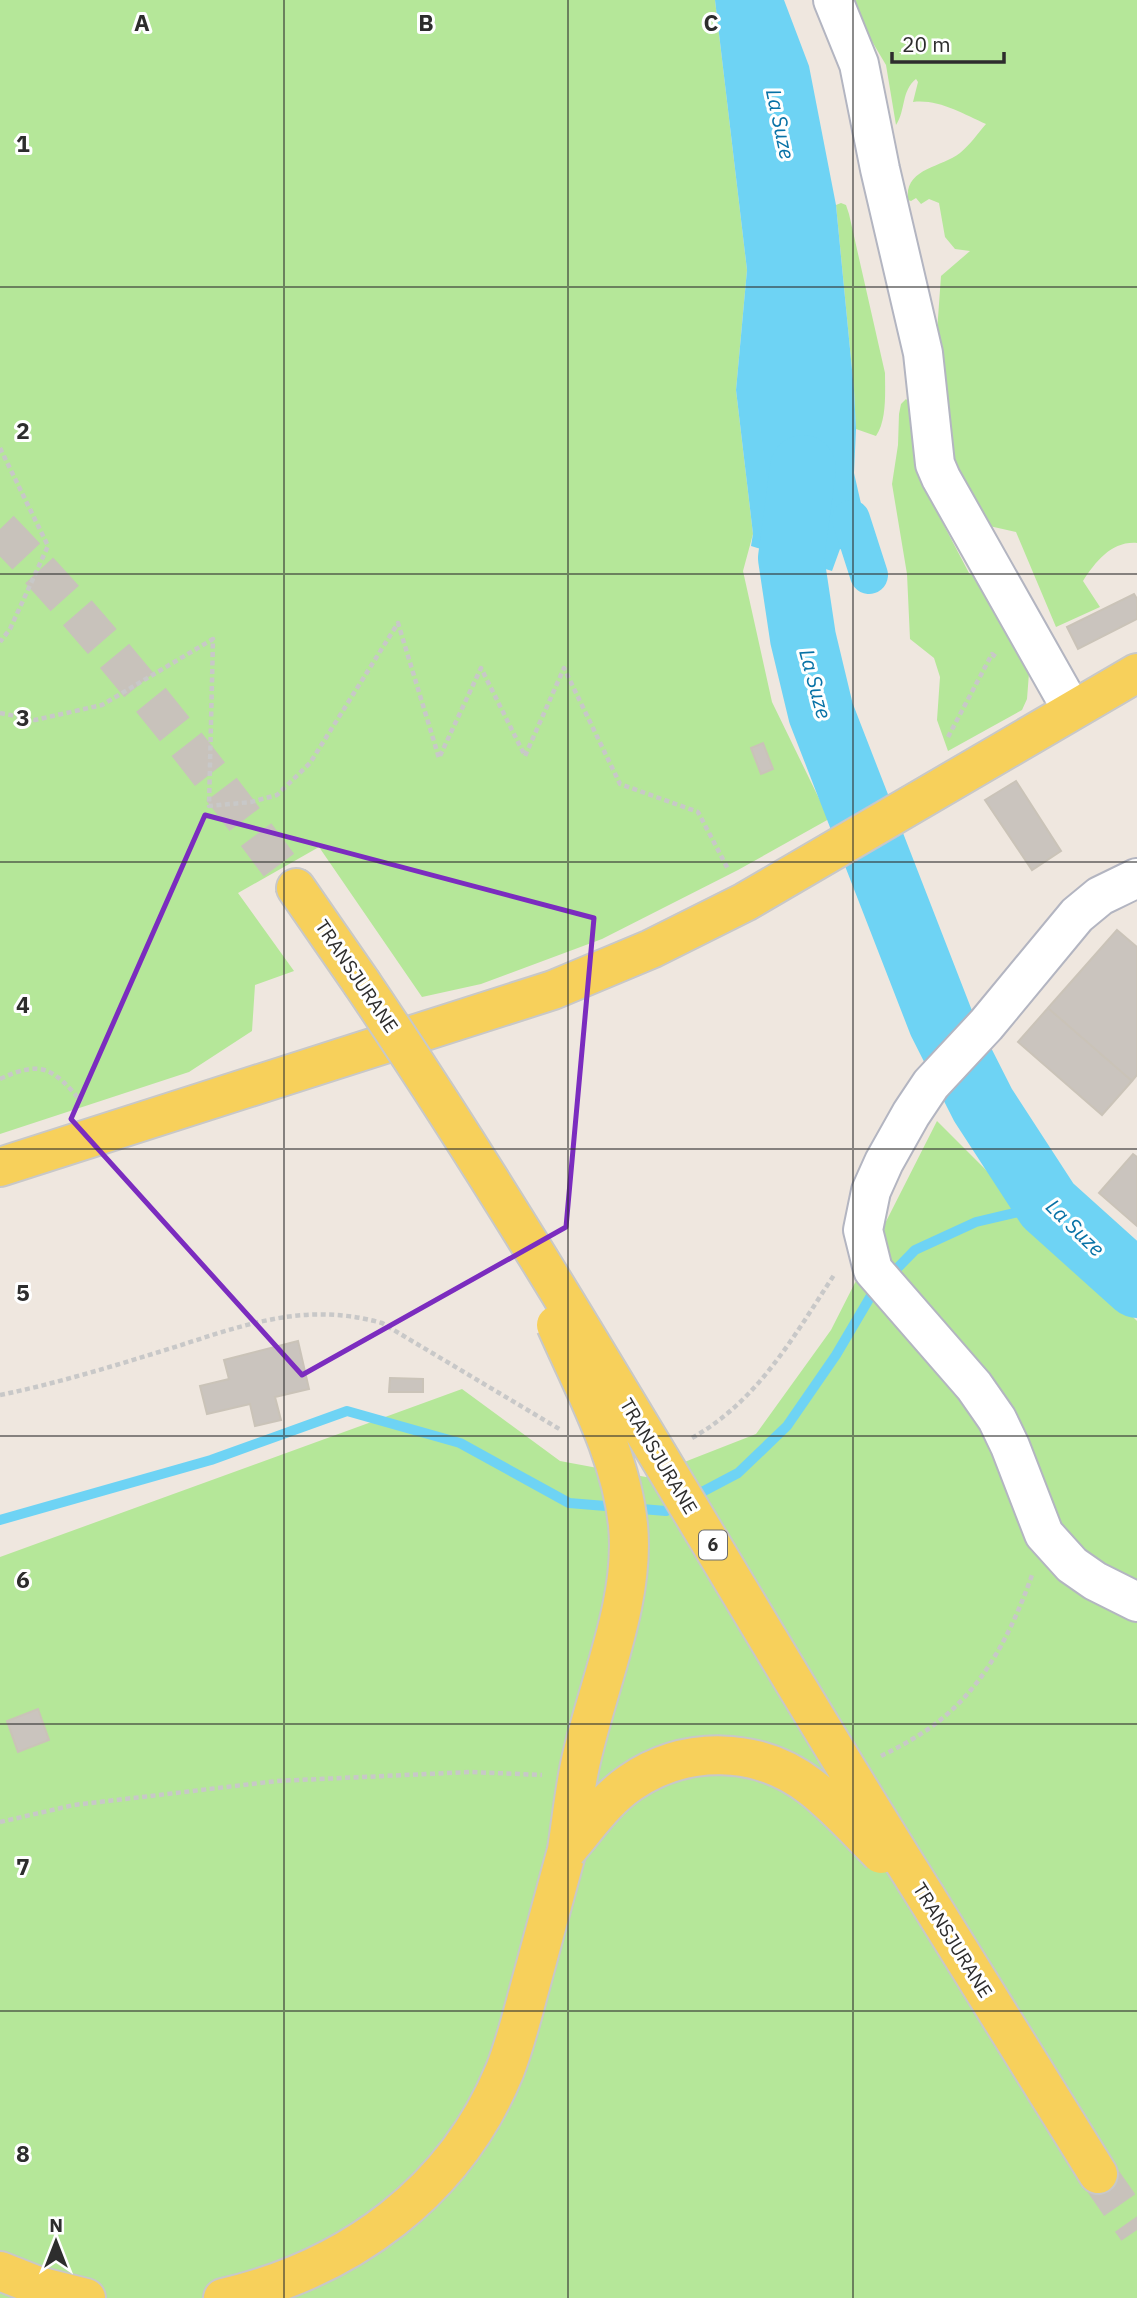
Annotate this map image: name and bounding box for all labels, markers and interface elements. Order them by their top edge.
text: A [134,7,150,37]
text: B [418,7,434,37]
text: C [704,7,719,37]
scale bar [892,21,1004,65]
text: 20 m [902,30,951,58]
water label: La Suze [760,86,802,162]
text: 1 [16,128,30,158]
text: 2 [16,415,30,445]
water label: La Suze [793,646,839,722]
text: 3 [16,702,30,732]
street label: TRANSJURANE [310,915,404,1037]
text: 4 [16,989,30,1019]
water label: La Suze [1040,1193,1111,1262]
text: 5 [16,1277,30,1307]
street label: TRANSJURANE [615,1394,703,1518]
road number: 6 [699,1530,727,1560]
text: 6 [16,1564,30,1594]
text: 7 [16,1851,30,1881]
street label: TRANSJURANE [908,1878,998,2002]
text: 8 [16,2138,30,2168]
north arrow [21,2207,91,2277]
text: N [49,2213,63,2237]

